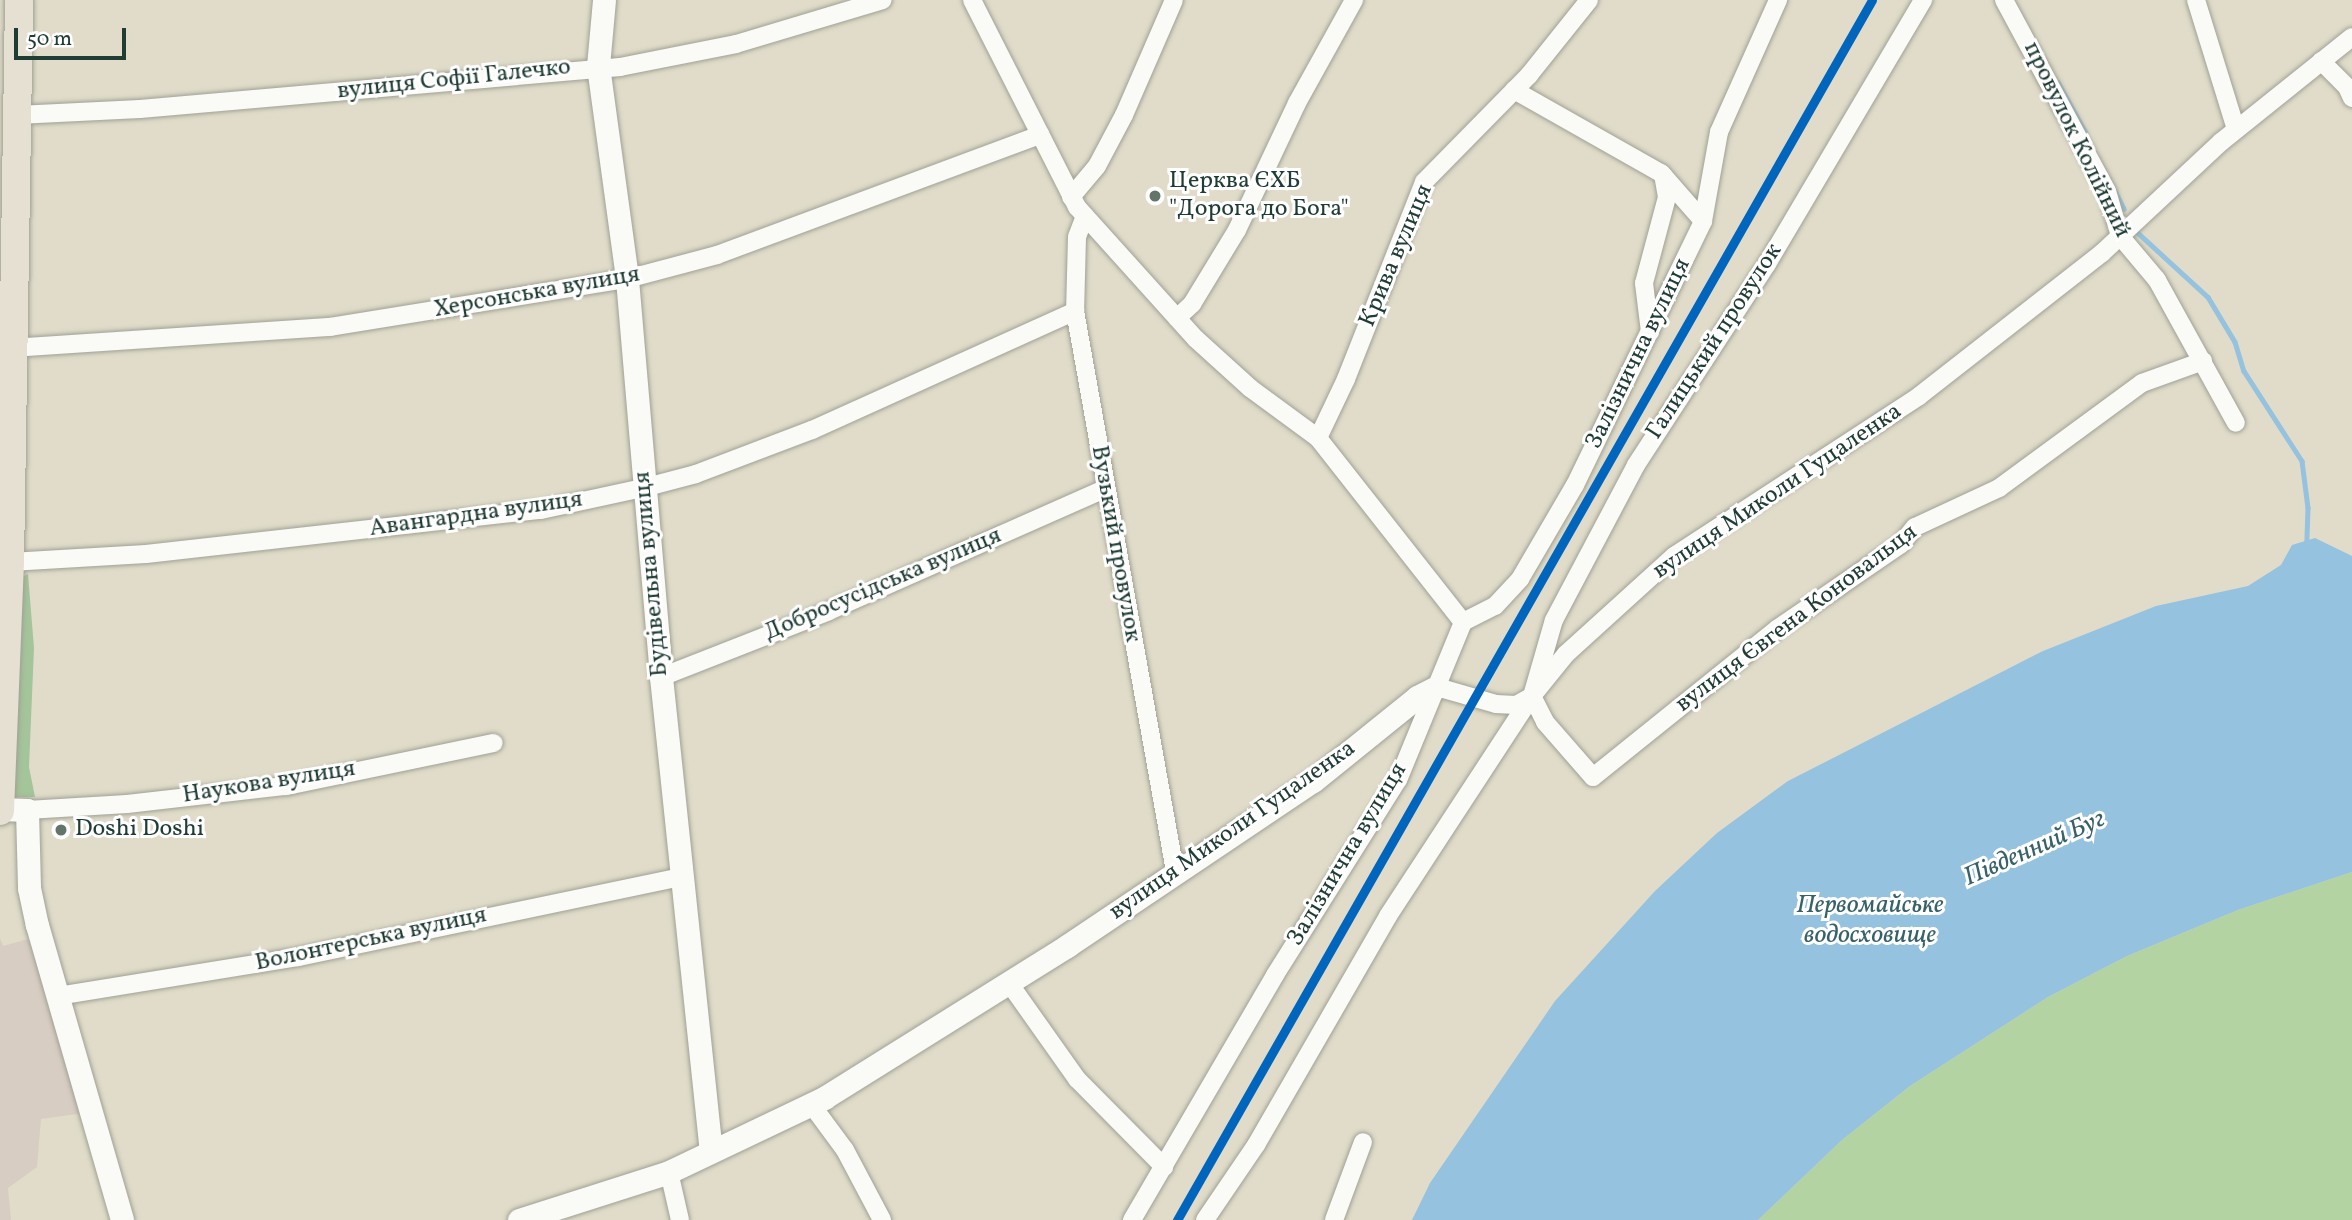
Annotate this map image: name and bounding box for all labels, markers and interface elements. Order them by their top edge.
scale bar [18,14,130,58]
text: 50 m [27,25,72,54]
street label: провулок Колійний [2016,37,2136,243]
street label: вулиця Софії Галечко [336,53,572,107]
place label: Церква ЄХБ "Дорога до Бога" [1169,168,1349,224]
street label: Крива вулиця [1354,180,1440,332]
marker: Церква ЄХБ "Дорога до Бога" [1147,188,1163,204]
street label: Галицький провулок [1641,239,1789,445]
street label: Залізнична вулиця [1580,254,1698,454]
street label: Херсонська вулиця [432,261,642,325]
street label: вулиця Миколи Гуцаленка [1648,398,1908,586]
street label: Вузький провулок [1084,443,1146,645]
street label: Будівельна вулиця [629,470,675,678]
street label: Авангардна вулиця [368,486,584,544]
street label: вулиця Євгена Коновальця [1670,519,1924,719]
street label: Добросусідська вулиця [760,522,1006,648]
street label: вулиця Миколи Гуцаленка [1104,735,1362,927]
street label: Наукова вулиця [181,755,357,811]
street label: Залізнична вулиця [1282,758,1414,952]
water label: Південний Буг [1960,804,2110,894]
place label: Doshi Doshi [75,816,204,844]
marker: Doshi Doshi [53,822,69,838]
water label: Первомайське водосховище [1796,890,1944,951]
street label: Волонтерська вулиця [253,901,489,979]

